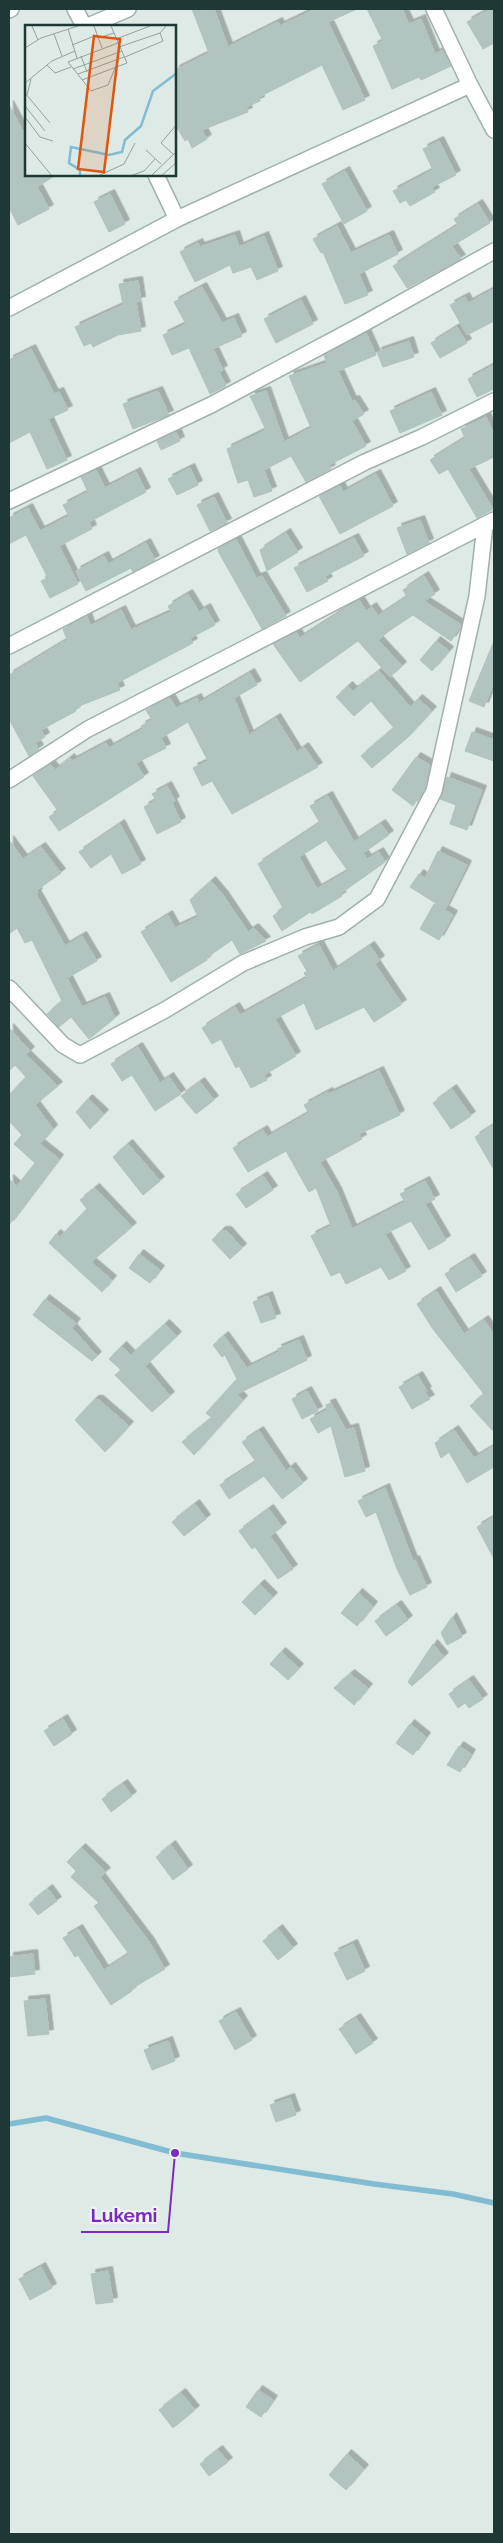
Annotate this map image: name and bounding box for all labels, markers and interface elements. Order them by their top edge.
inset map [25,25,176,176]
callout: Lukemi [81,2198,168,2232]
text: Lukemi [91,2204,157,2226]

